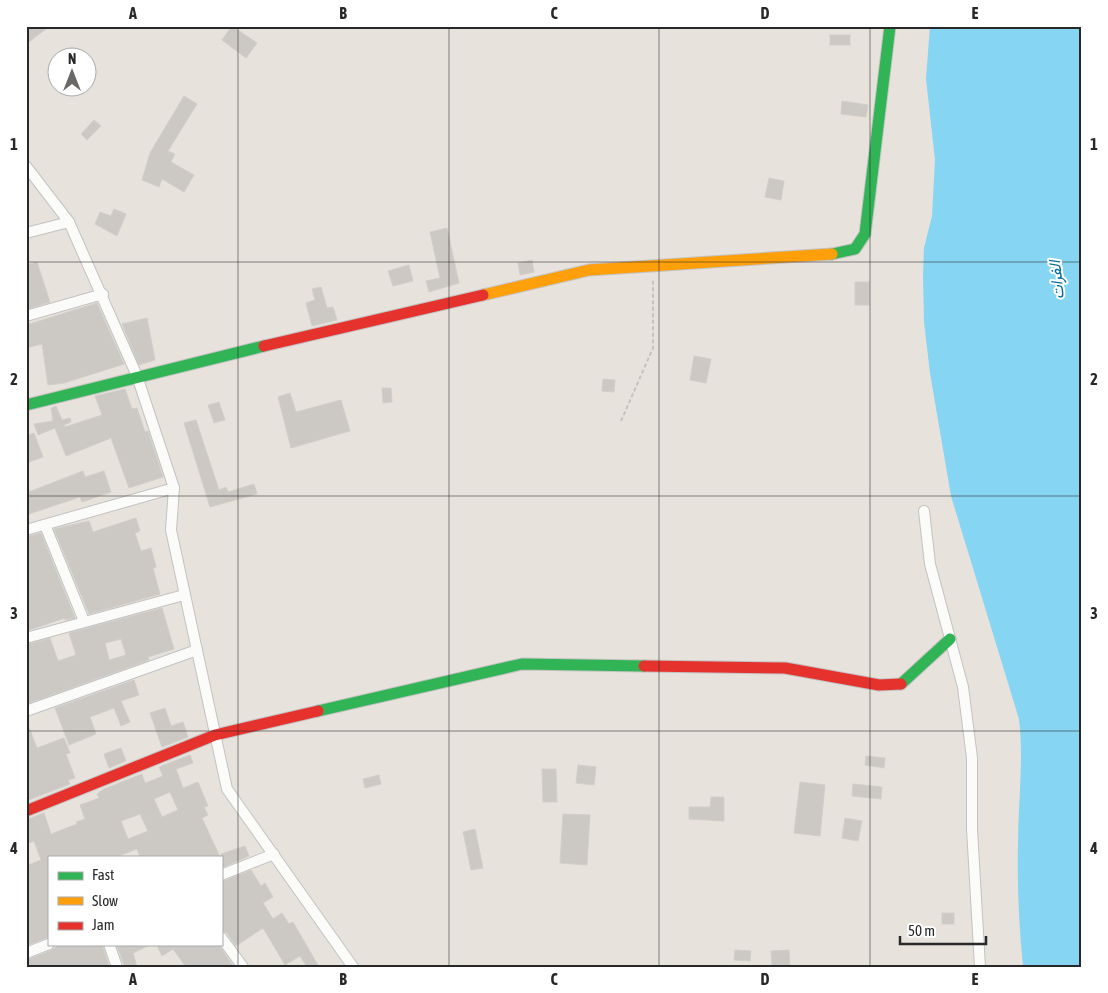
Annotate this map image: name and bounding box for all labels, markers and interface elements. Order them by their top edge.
text: A [128,4,137,22]
text: B [339,4,347,22]
text: C [550,4,558,22]
text: D [761,4,770,22]
text: E [972,4,979,22]
north arrow [48,48,98,98]
text: N [68,51,76,67]
text: 1 [10,135,18,153]
text: 1 [1090,135,1098,153]
water label: الفرات [1045,257,1069,300]
text: 2 [10,370,18,388]
text: 2 [1090,370,1098,388]
text: 3 [10,604,18,622]
text: 3 [1090,604,1098,622]
text: 4 [9,839,18,857]
text: 4 [1089,839,1098,857]
legend [48,856,222,946]
text: Fast [92,866,114,883]
text: Slow [92,892,118,909]
scale bar [900,913,987,945]
text: Jam [92,916,115,933]
text: 50 m [908,922,935,939]
text: A [128,970,137,988]
text: B [339,970,347,988]
text: C [550,970,558,988]
text: D [761,970,770,988]
text: E [972,970,979,988]

